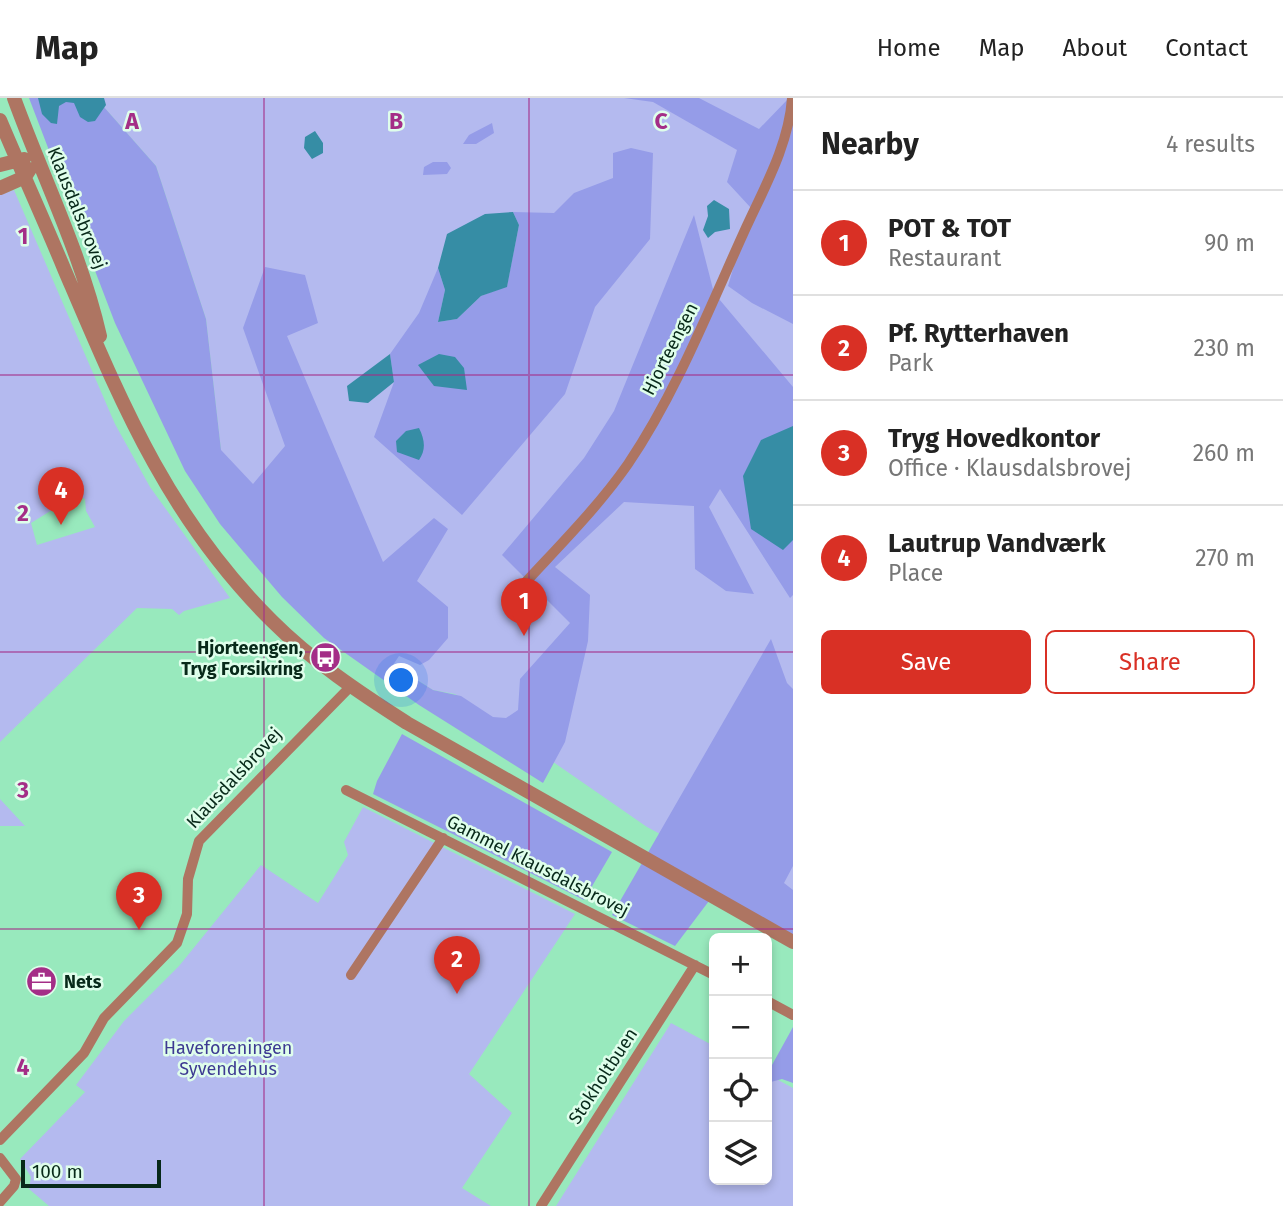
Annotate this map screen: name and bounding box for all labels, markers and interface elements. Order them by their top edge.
text: Map [35,28,99,68]
text: Home [877,34,941,62]
text: Map [979,34,1025,62]
text: About [1063,34,1127,62]
text: Contact [1165,34,1248,62]
text: A [124,107,139,135]
text: B [389,107,403,135]
text: C [654,107,668,135]
text: Nearby [821,126,919,162]
text: 4 results [1166,130,1255,158]
street label: Klausdalsbrovej [43,144,111,272]
text: POT & TOT [888,213,1011,244]
text: 1 [18,222,28,250]
text: 1 [839,229,849,257]
text: 90 m [1204,229,1255,257]
text: Restaurant [888,244,1001,272]
street label: Hjorteengen [637,299,703,399]
text: Pf. Rytterhaven [888,318,1069,349]
text: 2 [838,334,850,362]
text: 230 m [1194,334,1255,362]
text: Park [888,349,933,377]
text: Tryg Hovedkontor [888,423,1100,454]
text: 3 [838,439,850,467]
text: 260 m [1193,439,1255,467]
text: Office · Klausdalsbrovej [888,454,1131,482]
pin: 4 [38,467,84,525]
text: 2 [17,499,29,527]
text: Lautrup Vandværk [888,528,1106,559]
text: 4 [838,544,851,572]
text: 270 m [1195,544,1255,572]
text: Place [888,559,943,587]
pin: 1 [501,578,547,636]
button: Save [821,630,1031,694]
button: Share [1045,630,1255,694]
place label: Hjorteengen, Tryg Forsikring [181,637,303,680]
bus stop icon: Hjorteengen, Tryg Forsikring [309,641,343,675]
your location [384,663,418,697]
street label: Klausdalsbrovej [182,723,286,833]
text: 3 [16,776,29,804]
street label: Gammel Klausdalsbrovej [443,810,633,922]
pin: 3 [116,872,162,930]
map controls [709,933,772,1185]
button: + [709,933,772,996]
pin: 2 [434,936,480,994]
office icon: Nets [24,965,58,999]
place label: Nets [64,971,102,993]
button: − [709,996,772,1059]
street label: Stokholtbuen [564,1024,642,1128]
park label: Haveforeningen Syvendehus [164,1037,292,1080]
text: 4 [17,1053,30,1081]
button: locate [709,1059,772,1122]
button: layers [709,1122,772,1185]
scale bar [21,1157,161,1189]
text: 100 m [32,1160,83,1183]

